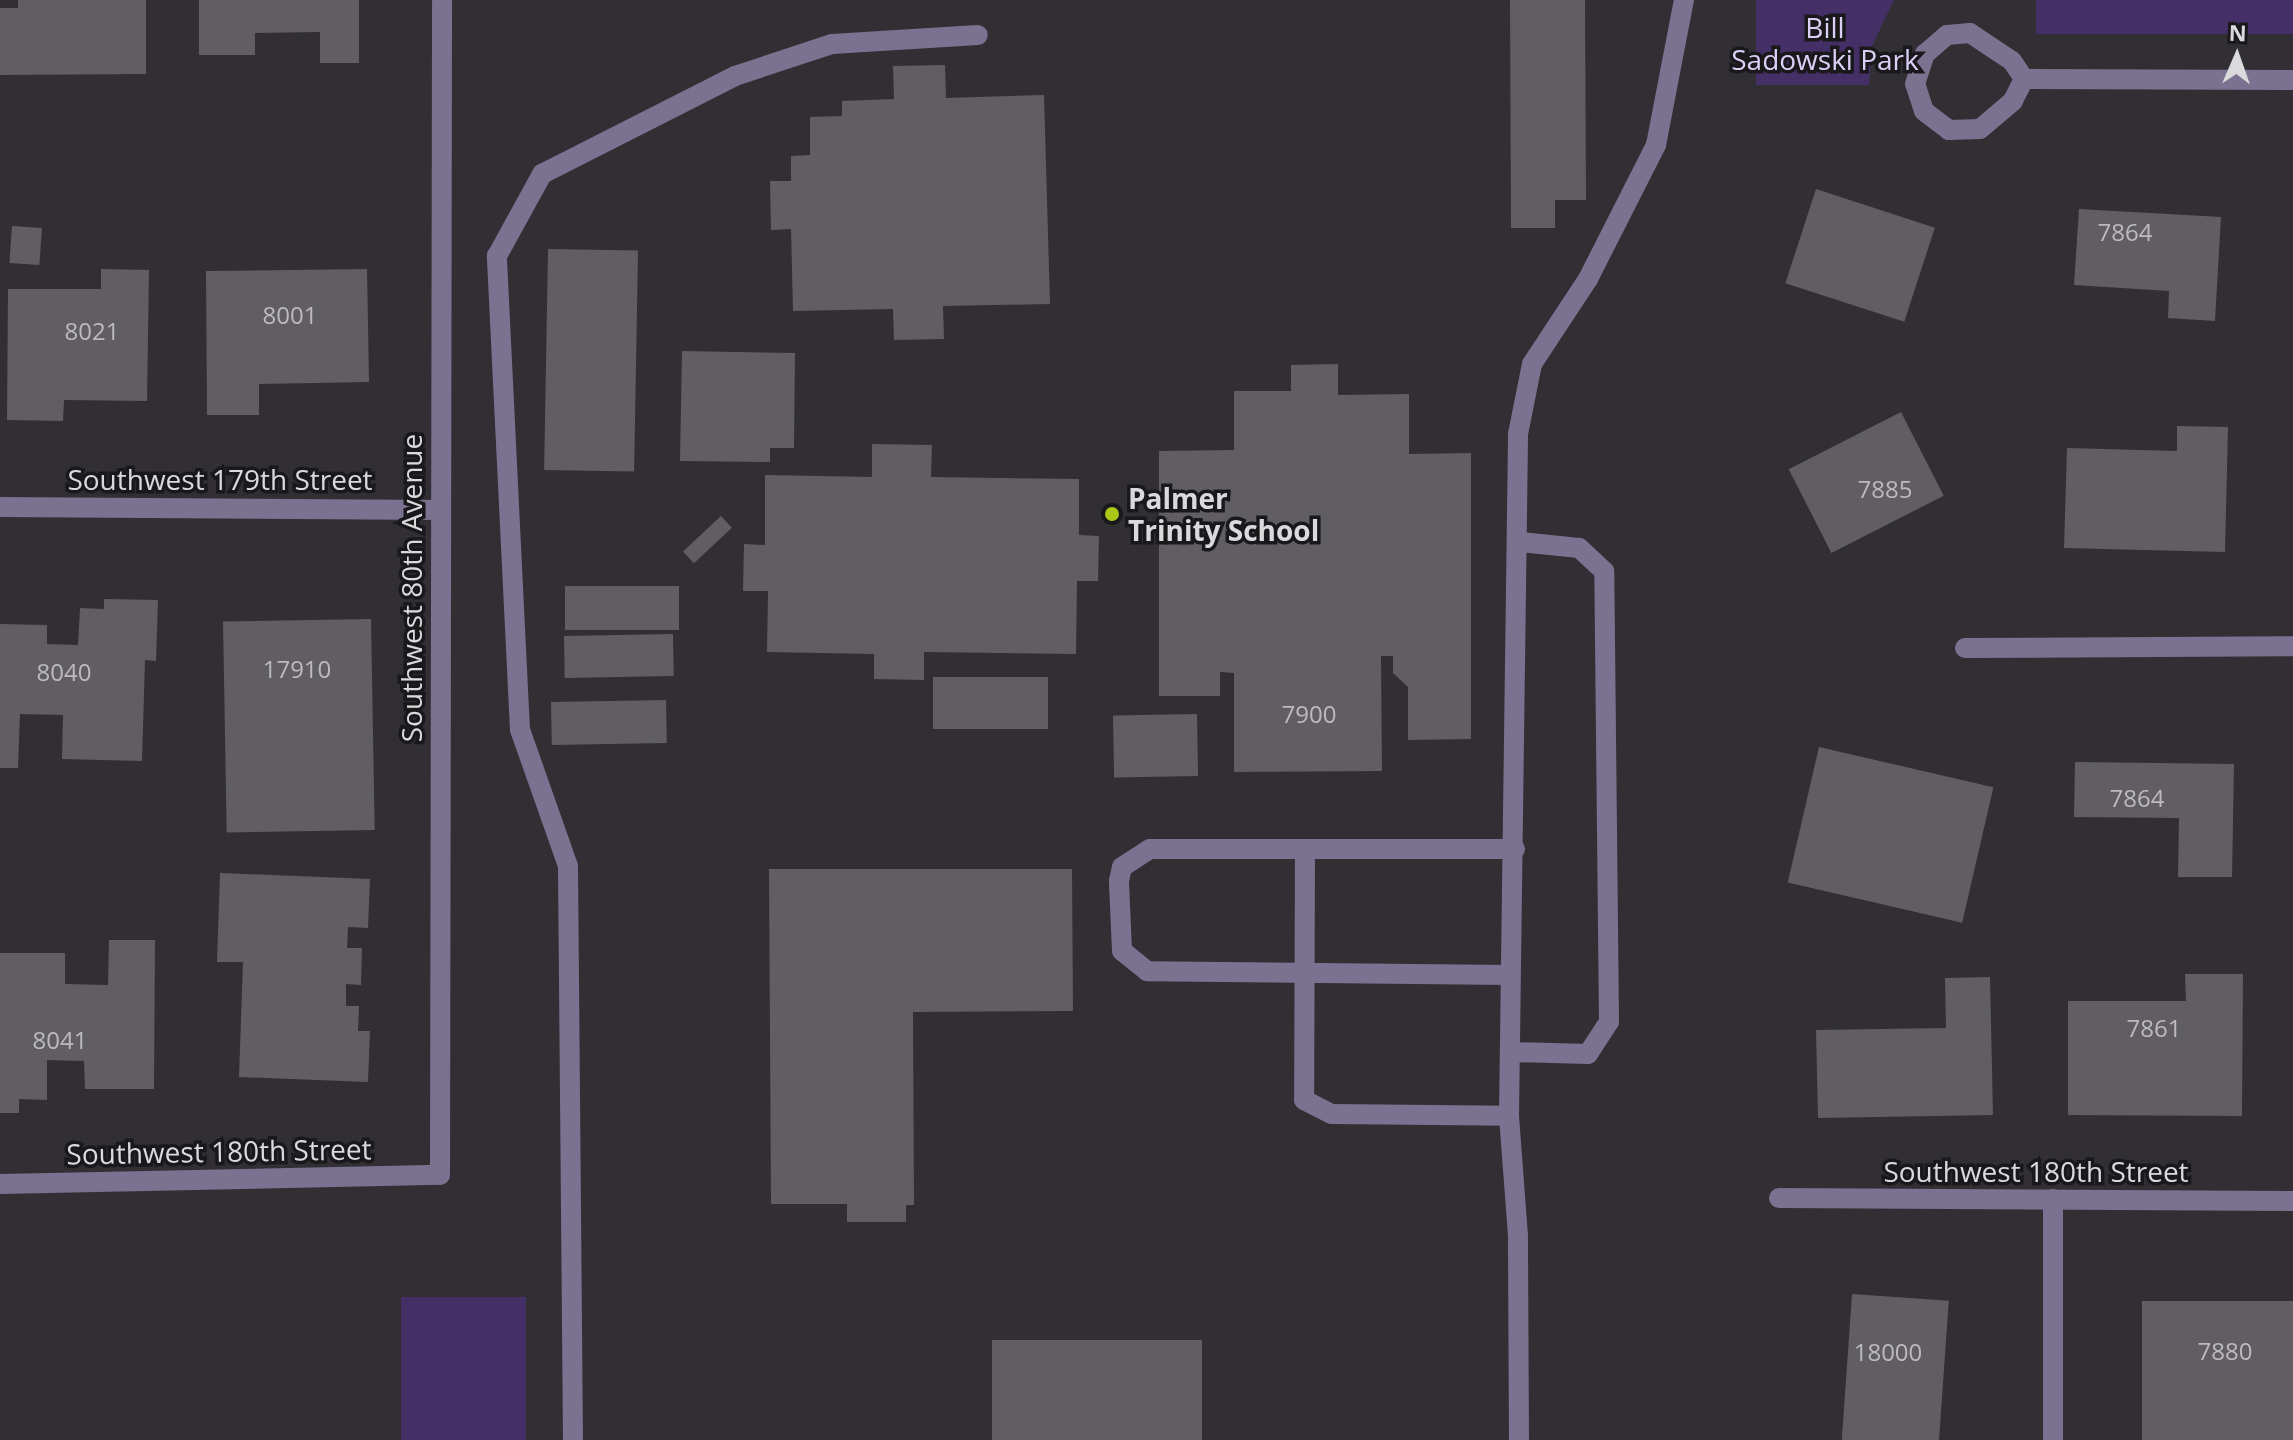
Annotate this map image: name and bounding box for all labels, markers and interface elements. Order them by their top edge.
park label: Bill Sadowski Park [1731,10,1919,76]
north arrow [2197,16,2277,96]
text: N [2228,17,2247,47]
house number: 7864 [2098,218,2152,246]
house number: 8001 [263,301,317,329]
house number: 8021 [65,317,119,345]
street label: Southwest 80th Avenue [394,434,428,742]
street label: Southwest 179th Street [67,462,373,496]
house number: 7885 [1858,475,1912,503]
place label: Palmer Trinity School [1128,481,1319,547]
marker: Palmer Trinity School [1103,505,1121,523]
house number: 17910 [263,655,331,683]
house number: 8040 [37,658,91,686]
house number: 7900 [1282,700,1336,728]
house number: 7864 [2110,784,2164,812]
house number: 7861 [2127,1014,2181,1042]
house number: 8041 [33,1026,87,1054]
street label: Southwest 180th Street [66,1132,372,1170]
street label: Southwest 180th Street [1883,1154,2189,1188]
house number: 7880 [2198,1337,2252,1365]
house number: 18000 [1854,1338,1922,1366]

